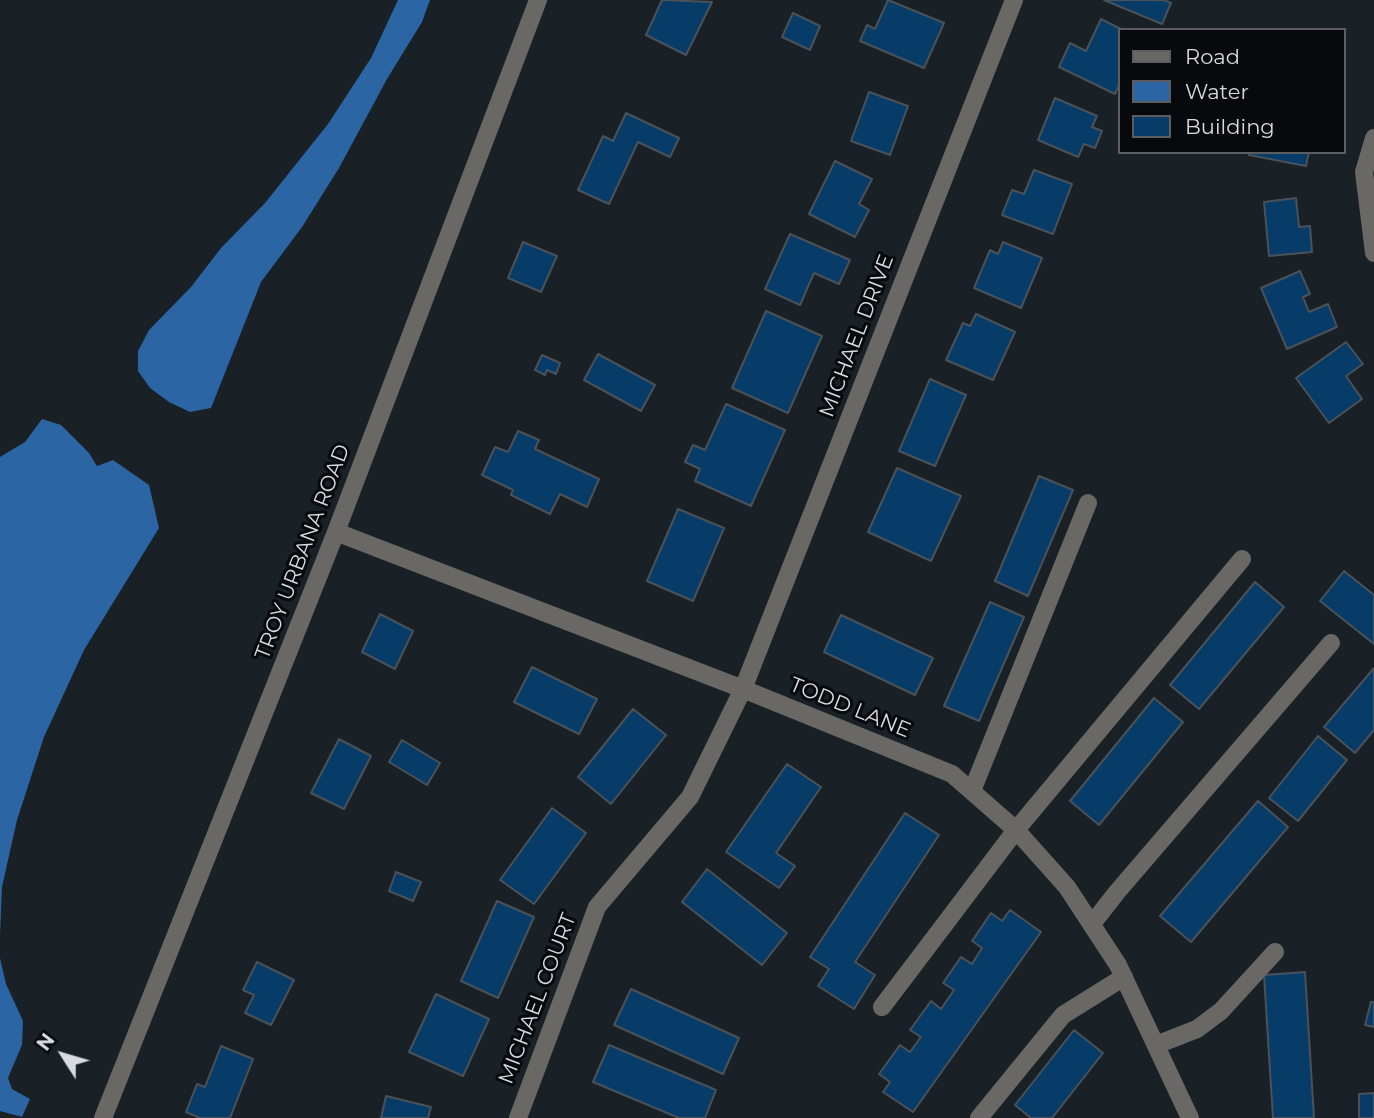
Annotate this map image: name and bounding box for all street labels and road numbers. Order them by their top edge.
street label: MICHAEL DRIVE [814,251,900,421]
street label: TROY URBANA ROAD [250,441,356,663]
street label: TODD LANE [786,672,914,744]
street label: MICHAEL COURT [494,910,582,1088]

